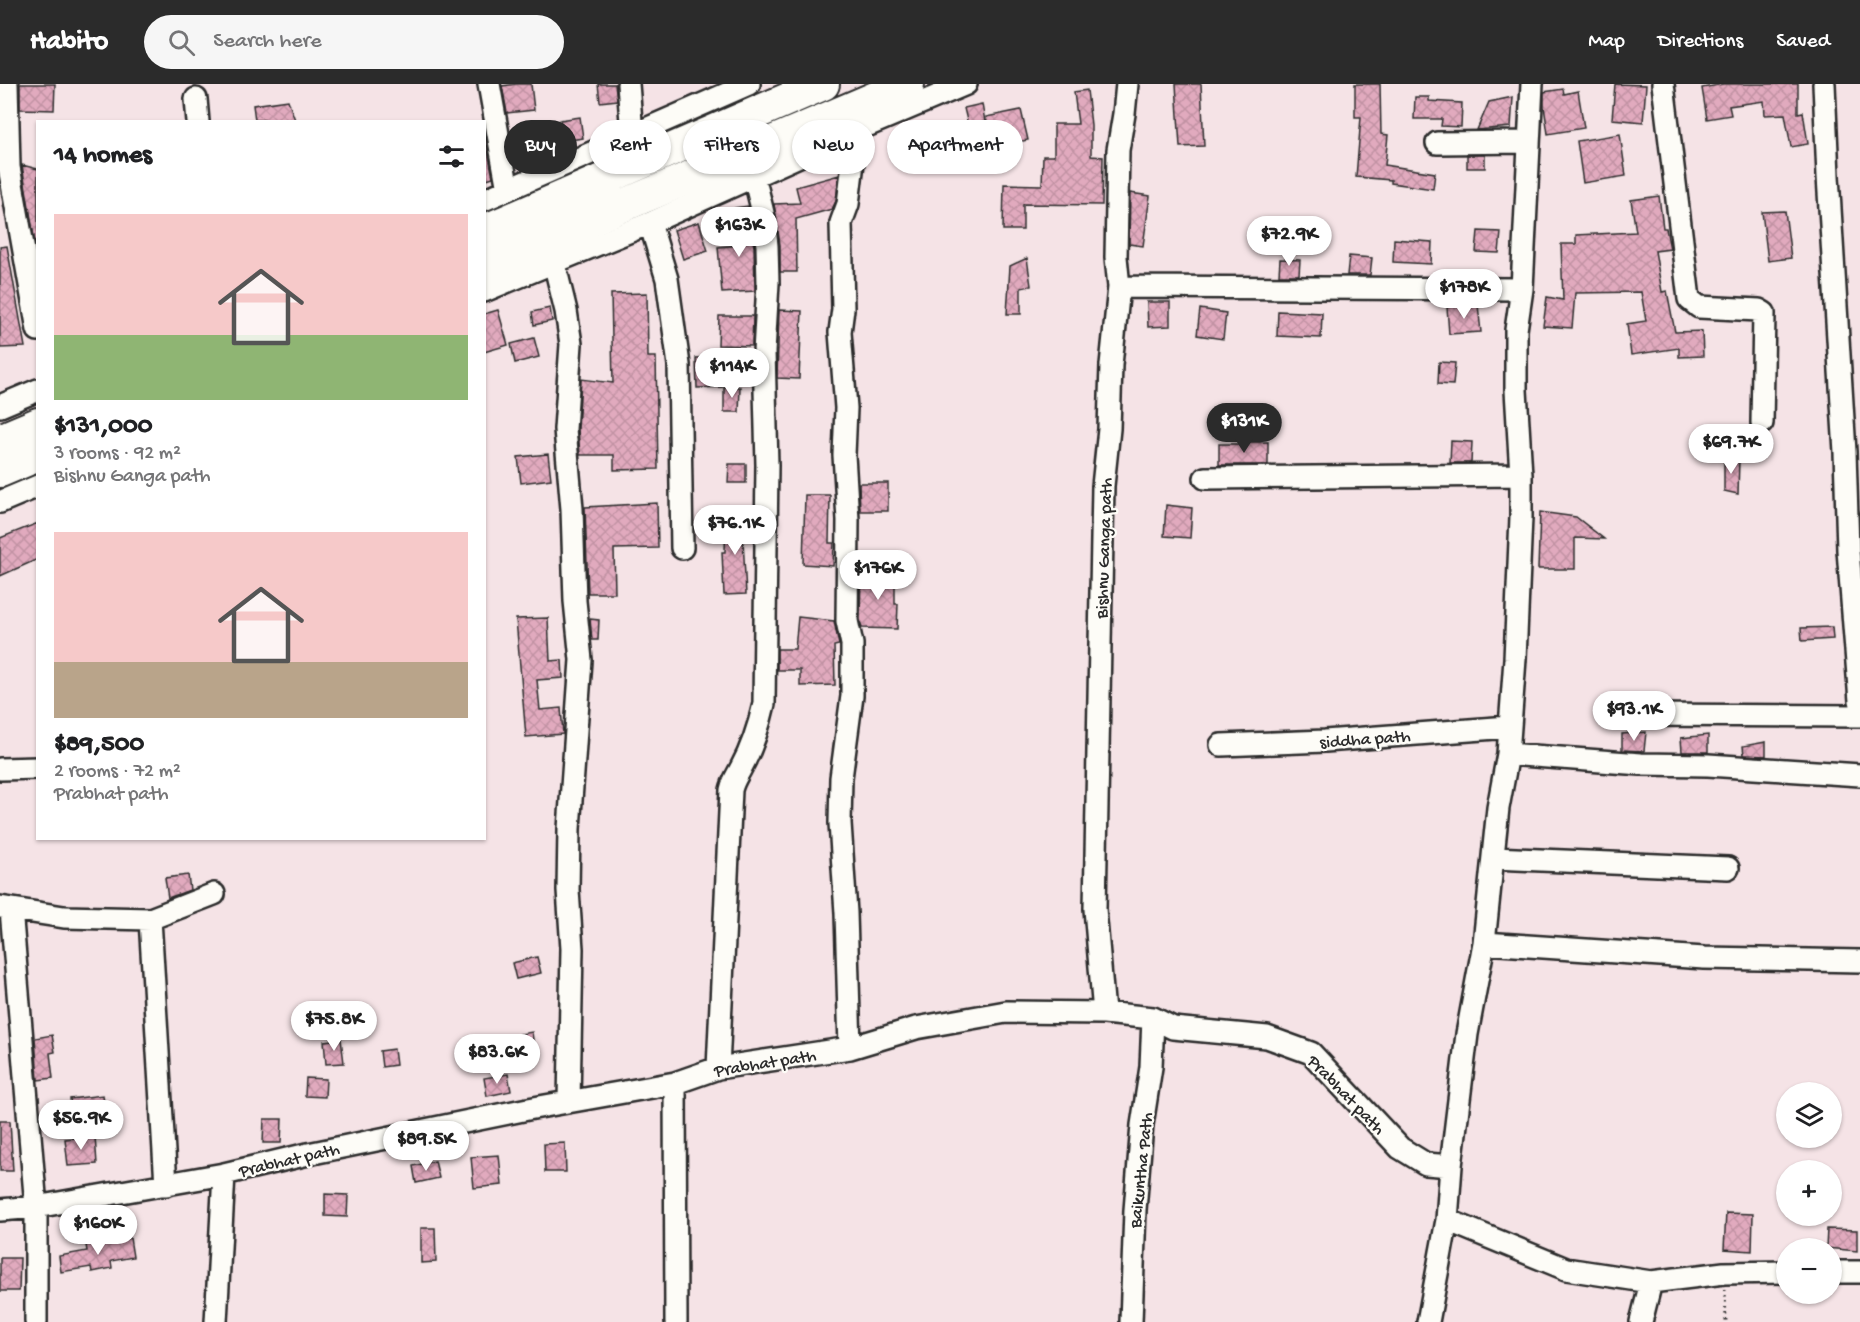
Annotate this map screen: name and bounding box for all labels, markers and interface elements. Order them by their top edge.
search box [144,15,564,69]
text: Habito [30,26,108,59]
icon: search [165,26,198,59]
text: Search here [213,29,322,55]
text: Map [1588,30,1625,55]
text: Directions [1658,30,1743,55]
text: Saved [1776,30,1830,55]
chip: Buy [504,120,577,174]
chip: Rent [589,120,671,174]
chip: Filters [683,120,780,174]
chip: New [792,120,875,174]
chip: Apartment [887,120,1023,174]
icon: filters [435,140,468,173]
text: 14 homes [54,141,152,172]
pin: $163K [697,207,781,258]
text: $163K [715,215,763,238]
pin: $72.9K [1240,216,1338,267]
text: $72.9K [1261,224,1317,247]
icon: home [207,253,315,361]
pin: $178K [1422,269,1506,320]
text: $178K [1439,277,1489,300]
pin: $114K [690,348,774,399]
text: $114K [709,356,755,379]
pin: $131K [1202,403,1286,454]
text: $131K [1221,411,1267,434]
text: $131,000 [54,412,153,443]
pin: $69.7K [1682,424,1780,475]
text: $69.7K [1703,432,1759,455]
text: 3 rooms · 92 m² [54,443,181,466]
text: Bishnu Ganga path [54,466,211,489]
street label: Bishnu Ganga path [1093,477,1118,620]
pin: $76.1K [686,505,784,556]
text: $76.1K [708,513,762,536]
pin: $176K [836,550,920,601]
text: $176K [854,558,902,581]
icon: home [207,571,315,679]
pin: $93.1K [1585,691,1683,742]
text: $93.1K [1607,699,1661,722]
street label: siddha path [1319,727,1412,754]
text: $89,500 [54,730,144,761]
text: 2 rooms · 72 m² [54,761,181,784]
text: Prabhat path [54,784,168,807]
pin: $75.8K [285,1001,383,1052]
text: $75.8K [305,1009,363,1032]
pin: $83.6K [448,1034,546,1085]
text: $83.6K [468,1042,526,1065]
street label: Prabhat path [712,1046,818,1083]
street label: Prabhat path [1301,1051,1389,1140]
map controls [1776,1082,1842,1304]
button: layers [1776,1082,1842,1148]
pin: $56.9K [32,1100,130,1151]
text: $56.9K [53,1108,109,1131]
street label: Baikuntha Path [1126,1111,1159,1230]
pin: $89.5K [377,1121,475,1172]
text: $89.5K [397,1129,455,1152]
street label: Prabhat path [236,1140,342,1183]
button: + [1776,1160,1842,1226]
pin: $160K [56,1205,140,1256]
text: $160K [73,1213,123,1236]
button: − [1776,1238,1842,1304]

